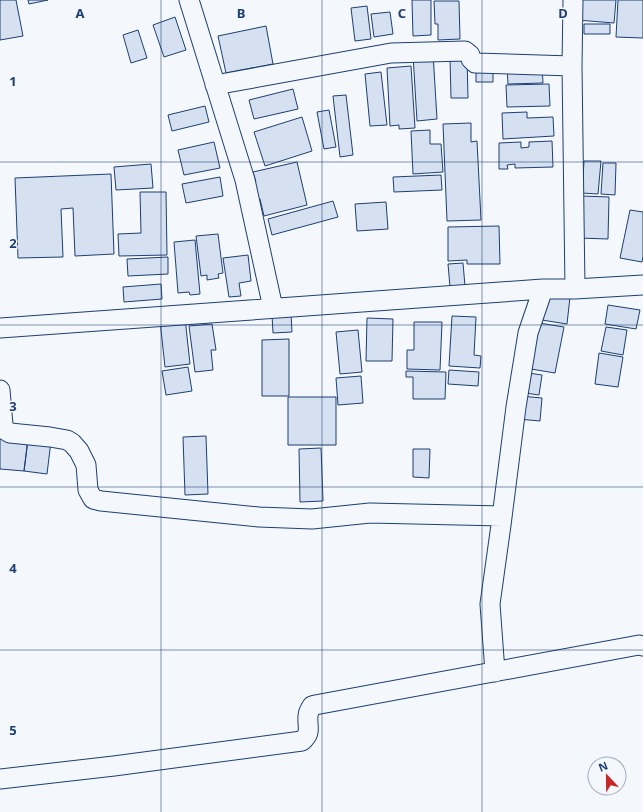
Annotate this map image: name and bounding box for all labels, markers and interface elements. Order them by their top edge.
text: A [76,4,85,22]
text: B [237,4,245,22]
text: C [398,4,406,22]
text: D [558,4,568,22]
text: 1 [9,72,17,90]
text: 2 [9,234,17,252]
text: 3 [9,397,17,415]
text: 4 [9,559,17,577]
text: 5 [9,721,17,739]
north arrow [587,756,627,796]
text: N [596,758,610,775]

